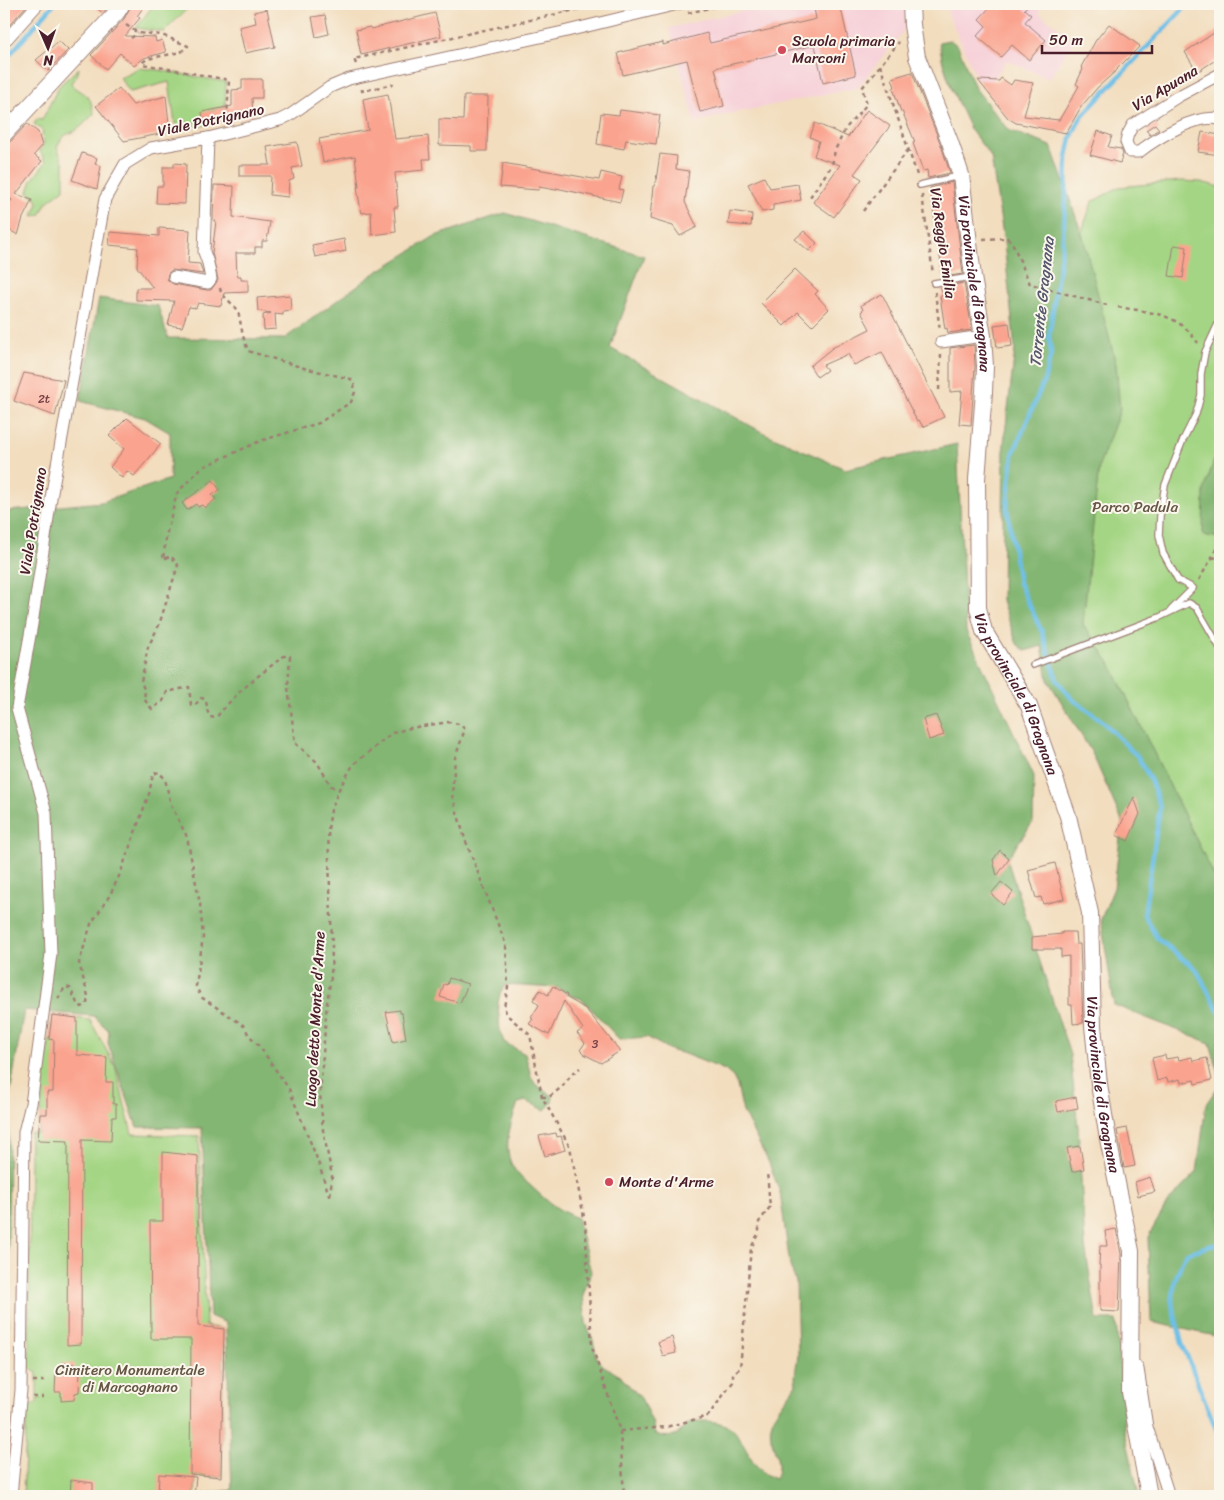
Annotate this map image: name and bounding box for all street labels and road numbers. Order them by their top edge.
street label: Via Apuana [1127,58,1204,118]
street label: Viale Potrignano [155,96,267,144]
street label: Via Reggio Emilia [922,186,964,301]
street label: Via provinciale di Gragnana [950,194,998,373]
street label: Viale Potrignano [12,465,54,576]
street label: Via provinciale di Gragnana [967,610,1066,779]
street label: Luogo detto Monte d'Arme [297,930,333,1107]
street label: Via provinciale di Gragnana [1079,996,1128,1176]

